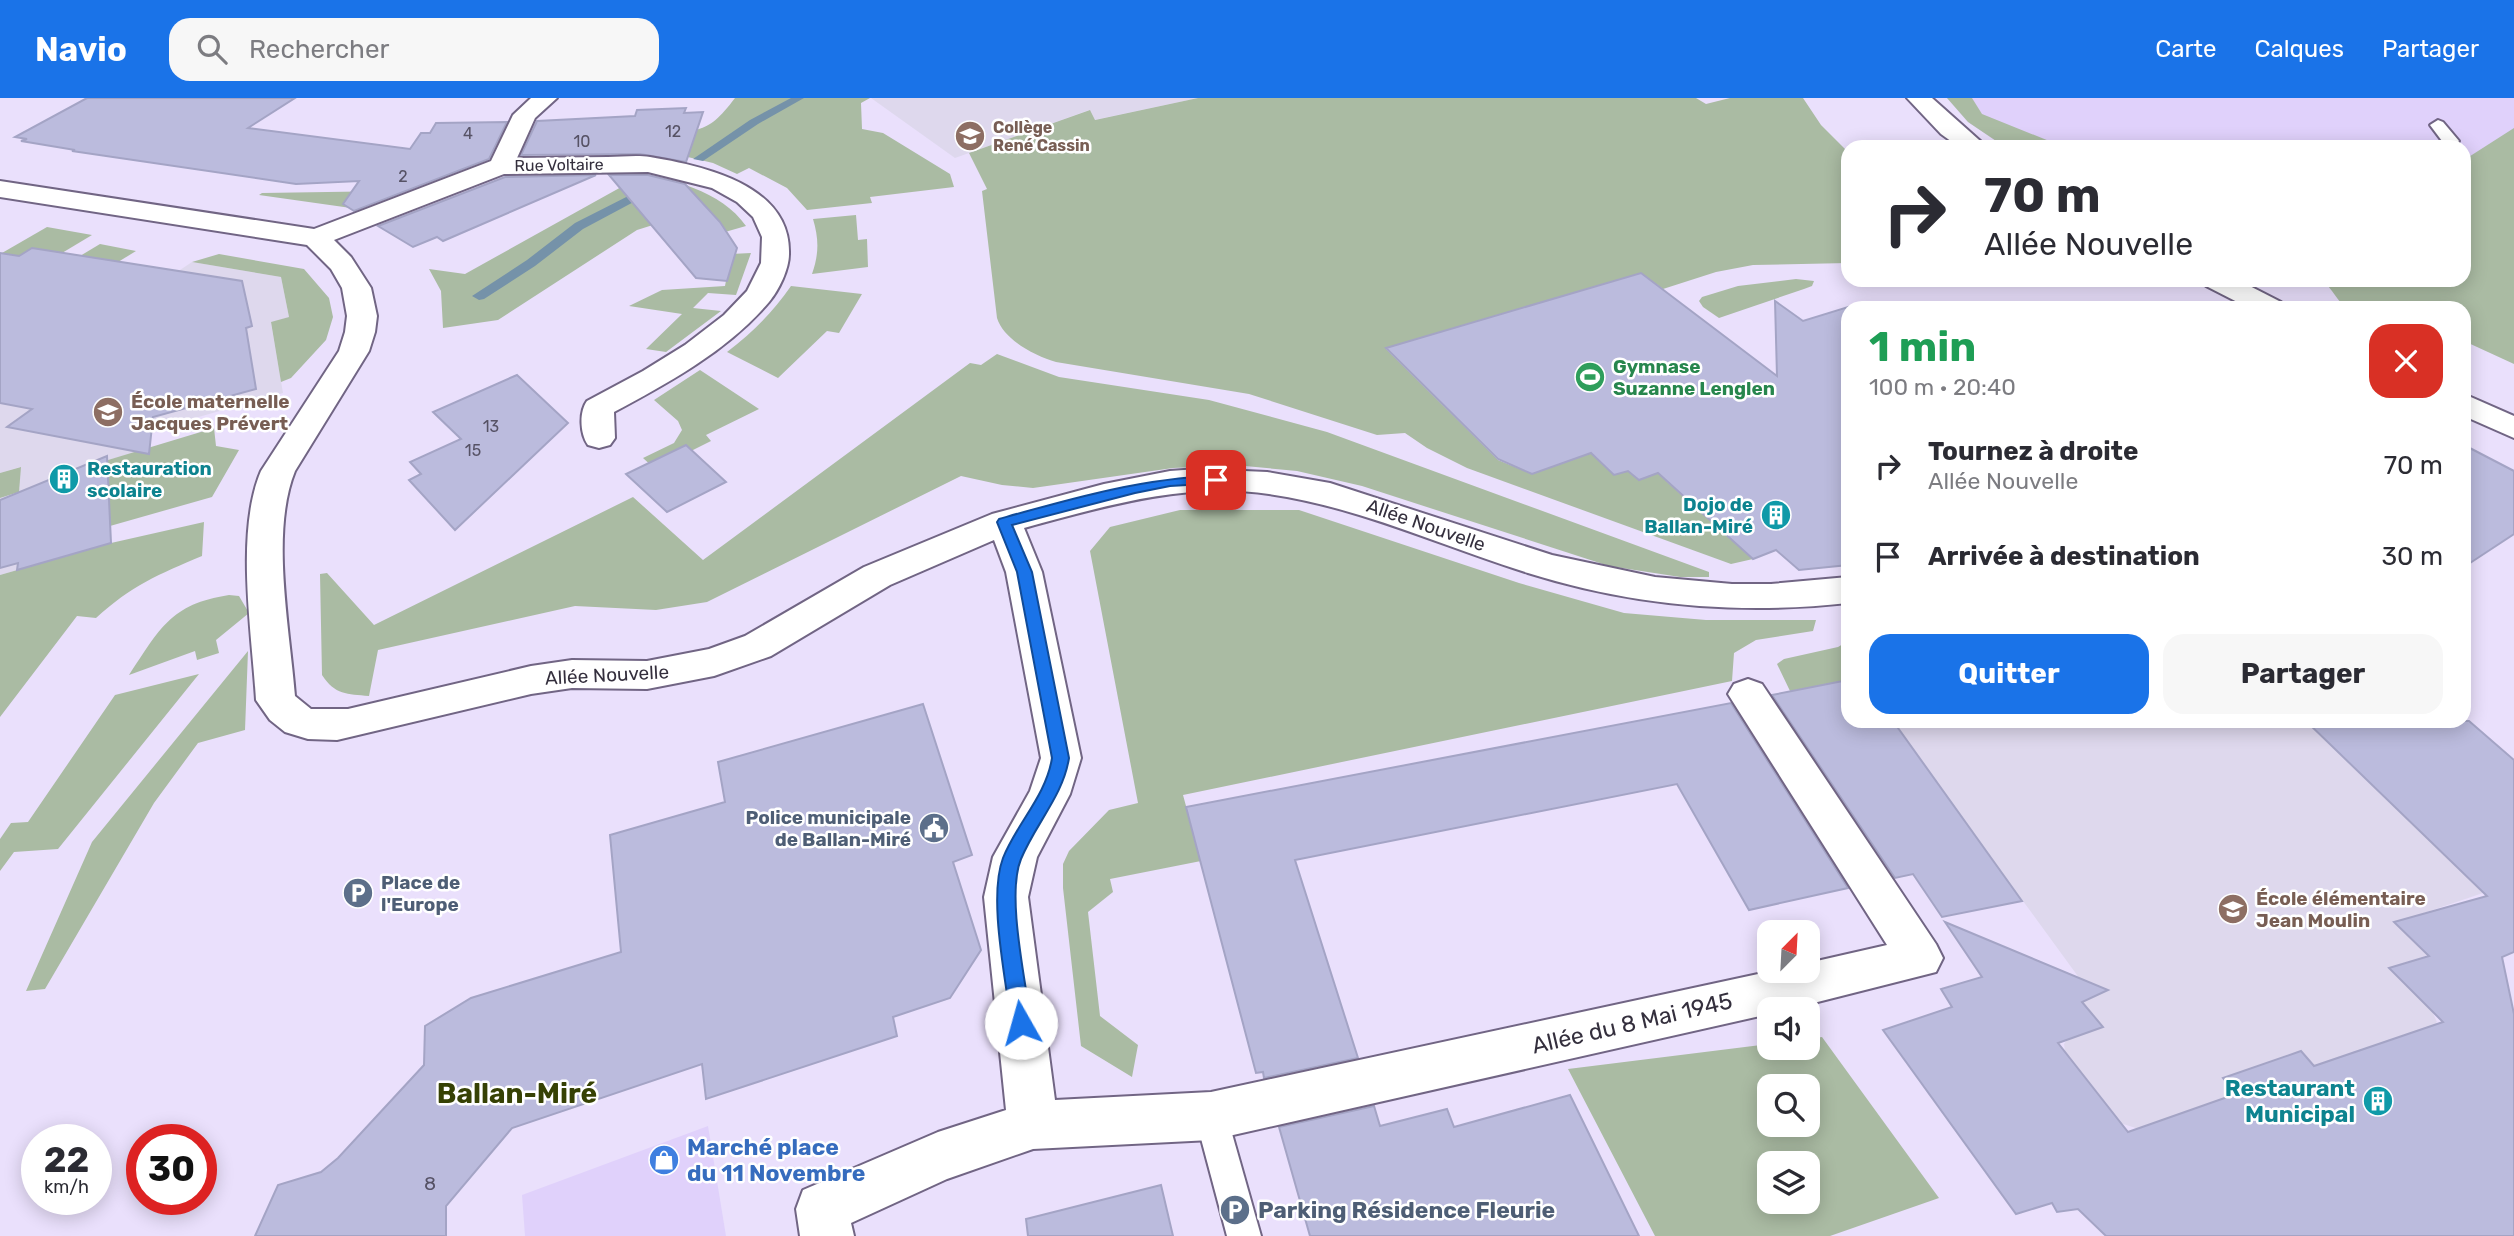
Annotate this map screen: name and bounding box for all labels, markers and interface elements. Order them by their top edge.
search box [169,18,659,81]
text: Navio [35,30,127,69]
icon: search [193,30,231,68]
text: Rechercher [249,34,389,65]
text: Carte [2155,35,2216,63]
text: Calques [2254,35,2344,63]
text: Partager [2382,35,2479,63]
place label: Collège René Cassin [993,118,1090,155]
school or university icon: Collège René Cassin [953,119,987,153]
house number: 12 [665,122,681,141]
house number: 4 [463,124,473,143]
house number: 10 [573,132,591,151]
street label: Rue Voltaire [514,155,604,175]
text: 70 m [1984,166,2101,224]
house number: 2 [398,167,408,186]
icon: right [1869,168,1960,259]
text: Allée Nouvelle [1984,225,2193,263]
text: 1 min [1869,322,1976,372]
button: close [2369,324,2443,398]
place label: Gymnase Suzanne Lenglen [1613,355,1775,400]
sports icon: Gymnase Suzanne Lenglen [1573,360,1607,394]
text: 100 m · 20:40 [1869,373,2016,401]
place label: École maternelle Jacques Prévert [131,390,290,435]
school or university icon: École maternelle Jacques Prévert [91,395,125,429]
house number: 13 [483,417,499,436]
text: Tournez à droite [1928,436,2138,467]
house number: 15 [465,441,481,460]
icon: right [1869,447,1907,485]
pin [1186,450,1246,510]
text: 70 m [2384,450,2443,481]
place label: Restauration scolaire [87,457,212,502]
icon: arrive [1197,461,1235,499]
building icon: Restauration scolaire [47,462,81,496]
text: Allée Nouvelle [1928,467,2078,495]
place label: Dojo de Ballan-Miré [1644,493,1753,538]
street label: Allée Nouvelle [1364,494,1488,556]
building icon: Dojo de Ballan-Miré [1759,498,1793,532]
icon: arrive [1869,538,1907,576]
text: Arrivée à destination [1928,541,2200,572]
text: 30 m [2381,541,2443,572]
button: Quitter [1869,634,2149,714]
button: Partager [2163,634,2443,714]
street label: Allée Nouvelle [544,660,670,690]
place label: Police municipale de Ballan-Miré [745,806,911,851]
public building icon: Police municipale de Ballan-Miré [917,811,951,845]
place label: Place de l'Europe [381,871,460,916]
parking icon: Place de l'Europe [341,876,375,910]
place label: École élémentaire Jean Moulin [2256,887,2426,932]
school or university icon: École élémentaire Jean Moulin [2216,892,2250,926]
north arrow [1757,920,1820,984]
map controls [1757,920,1820,1214]
position arrow [984,986,1058,1060]
street label: Allée du 8 Mai 1945 [1529,986,1735,1060]
button: sound [1757,997,1820,1060]
button: search [1757,1074,1820,1137]
place label: Restaurant Municipal [2225,1074,2355,1128]
district label: Ballan-Miré [437,1077,597,1110]
building icon: Restaurant Municipal [2361,1084,2395,1118]
speed limit sign: 30 [126,1124,217,1215]
place label: Marché place du 11 Novembre [687,1133,866,1187]
text: 22 [44,1139,89,1181]
shop icon: Marché place du 11 Novembre [647,1143,681,1177]
button: layers [1757,1151,1820,1214]
house number: 8 [424,1172,436,1195]
text: km/h [44,1176,89,1198]
parking icon: Parking Résidence Fleurie [1218,1193,1252,1227]
place label: Parking Résidence Fleurie [1258,1196,1555,1224]

